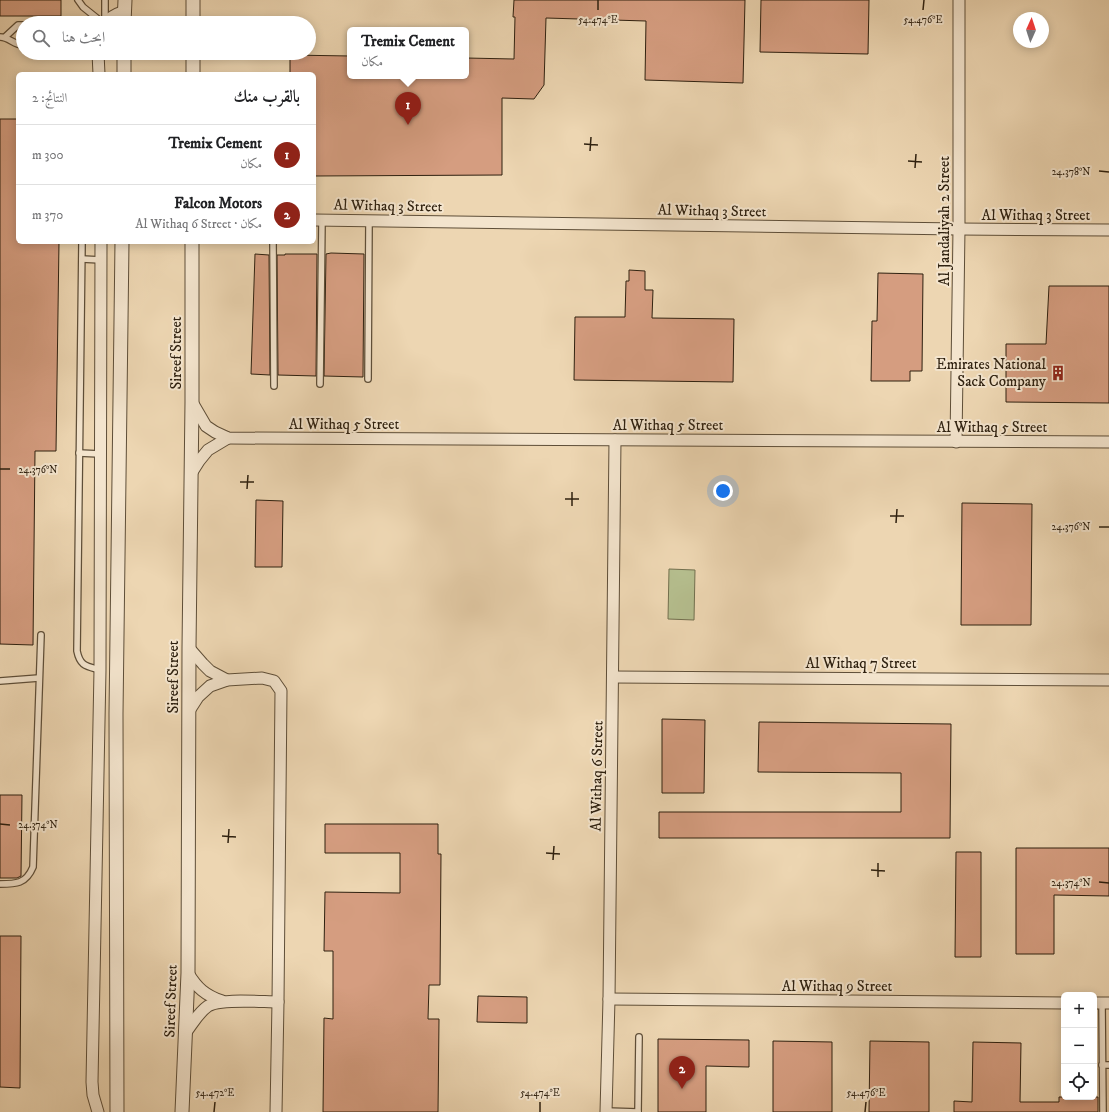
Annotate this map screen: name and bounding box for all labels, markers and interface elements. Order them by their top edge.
north arrow [1013,12,1049,48]
text: 54.474°E [578,14,618,26]
text: 54.476°E [903,14,943,26]
search box [16,16,316,60]
icon: search [30,27,52,49]
popup [347,27,469,79]
text: ابحث هنا [62,28,105,47]
text: Tremix Cement [361,32,455,51]
text: مكان [361,54,383,70]
text: بالقرب منك [234,86,300,108]
text: النتائج: 2 [32,90,67,106]
pin: 1 [395,92,421,125]
text: Tremix Cement [168,134,262,153]
text: 300 m [32,147,63,163]
text: 1 [285,147,289,163]
text: مكان [240,156,262,172]
street label: Al Jandaliyah 2 Street [935,156,954,286]
text: 24.378°N [1052,166,1090,178]
text: Falcon Motors [174,194,262,213]
street label: Al Withaq 3 Street [333,196,443,216]
street label: Al Withaq 3 Street [657,201,767,221]
street label: Al Withaq 3 Street [982,206,1091,225]
text: 370 m [32,207,63,223]
text: 2 [284,207,290,223]
text: مكان · Al Withaq 6 Street [135,216,262,232]
street label: Sireef Street [167,316,186,390]
place label: Emirates National Sack Company [936,355,1047,391]
building icon: Emirates National Sack Company [1049,364,1067,382]
street label: Al Withaq 5 Street [289,415,400,434]
street label: Al Withaq 5 Street [613,416,724,435]
street label: Al Withaq 5 Street [937,418,1048,437]
text: 24.376°N [19,464,57,476]
your location [713,481,733,501]
text: 24.376°N [1052,521,1090,533]
street label: Sireef Street [164,640,183,714]
street label: Al Withaq 7 Street [805,654,917,673]
street label: Al Withaq 6 Street [587,720,607,832]
text: 24.374°N [18,819,58,831]
text: 24.374°N [1051,877,1091,889]
street label: Sireef Street [160,964,182,1038]
street label: Al Withaq 9 Street [782,977,893,996]
map controls [1061,992,1097,1100]
button: + [1061,992,1097,1028]
button: − [1061,1028,1097,1064]
pin: 2 [669,1056,695,1089]
button: locate [1061,1064,1097,1100]
text: 54.472°E [196,1087,234,1099]
text: 54.474°E [520,1087,560,1099]
text: 54.476°E [846,1087,886,1099]

